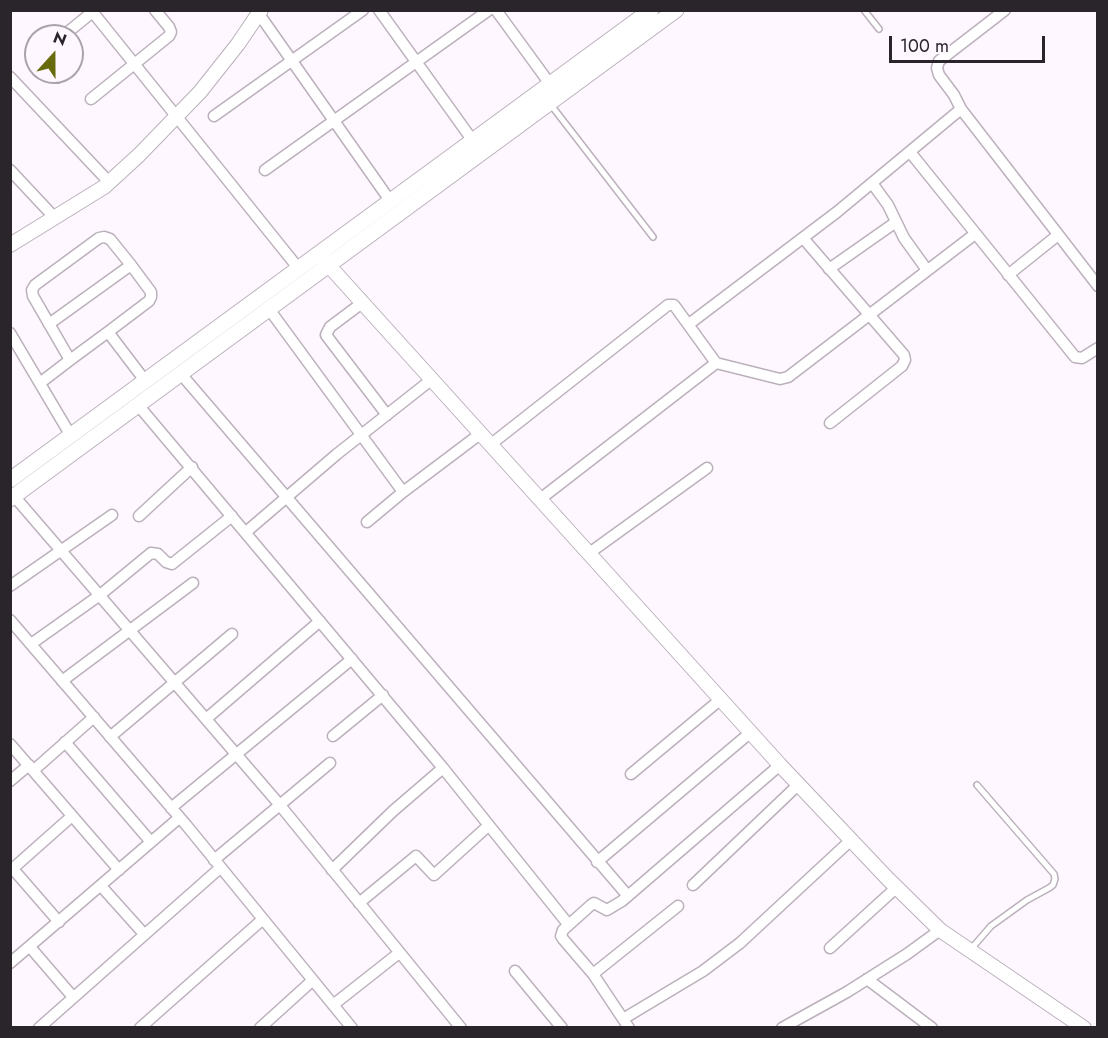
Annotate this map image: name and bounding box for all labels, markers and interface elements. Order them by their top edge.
north arrow [24,24,84,84]
scale bar [892,24,1048,62]
text: N [50,26,70,52]
text: 100 m [900,33,949,59]

